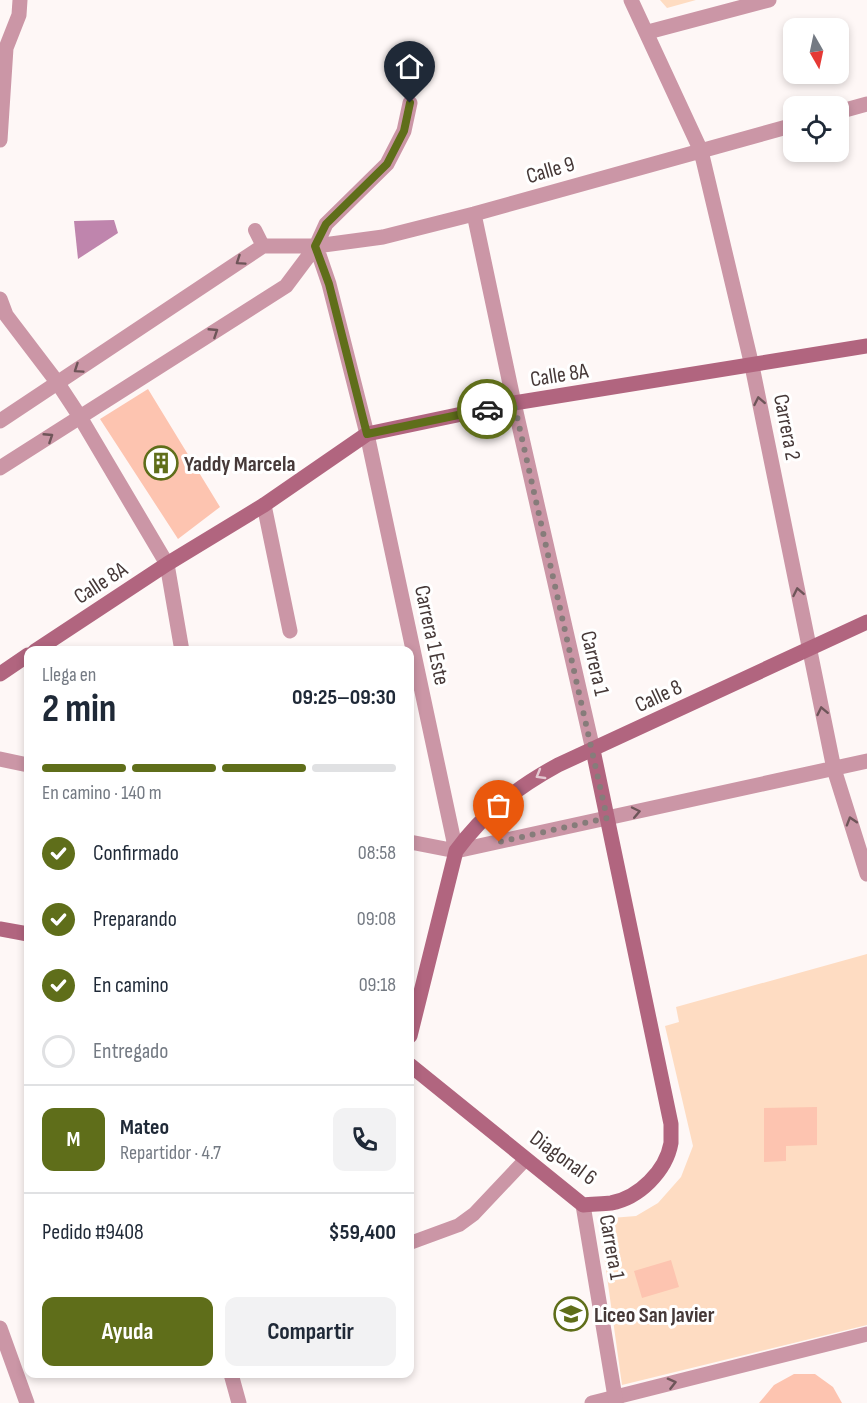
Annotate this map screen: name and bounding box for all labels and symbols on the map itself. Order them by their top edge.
north arrow [783,18,849,84]
pin [384,41,435,103]
street label: Calle 9 [523,151,578,190]
one-way arrow [236,254,247,265]
one-way arrow [207,328,218,339]
street label: Calle 8A [528,357,591,393]
one-way arrow [74,362,85,373]
courier [457,379,517,439]
street label: Carrera 2 [767,392,806,463]
one-way arrow [754,396,767,406]
one-way arrow [43,432,53,444]
building icon: Yaddy Marcela [143,445,179,481]
place label: Yaddy Marcela [184,451,295,478]
street label: Calle 8A [69,556,133,610]
street label: Carrera 1 Este [408,583,455,688]
one-way arrow [792,587,805,597]
street label: Carrera 1 [574,628,615,699]
street label: Calle 8 [631,674,687,719]
one-way arrow [817,707,830,717]
one-way arrow [536,768,546,779]
pin [473,780,524,842]
one-way arrow [631,806,641,819]
one-way arrow [846,816,858,827]
street label: Diagonal 6 [524,1125,602,1192]
street label: Carrera 1 [593,1213,631,1282]
school or university icon: Liceo San Javier [553,1296,589,1332]
place label: Liceo San Javier [594,1302,715,1329]
one-way arrow [667,1377,677,1390]

